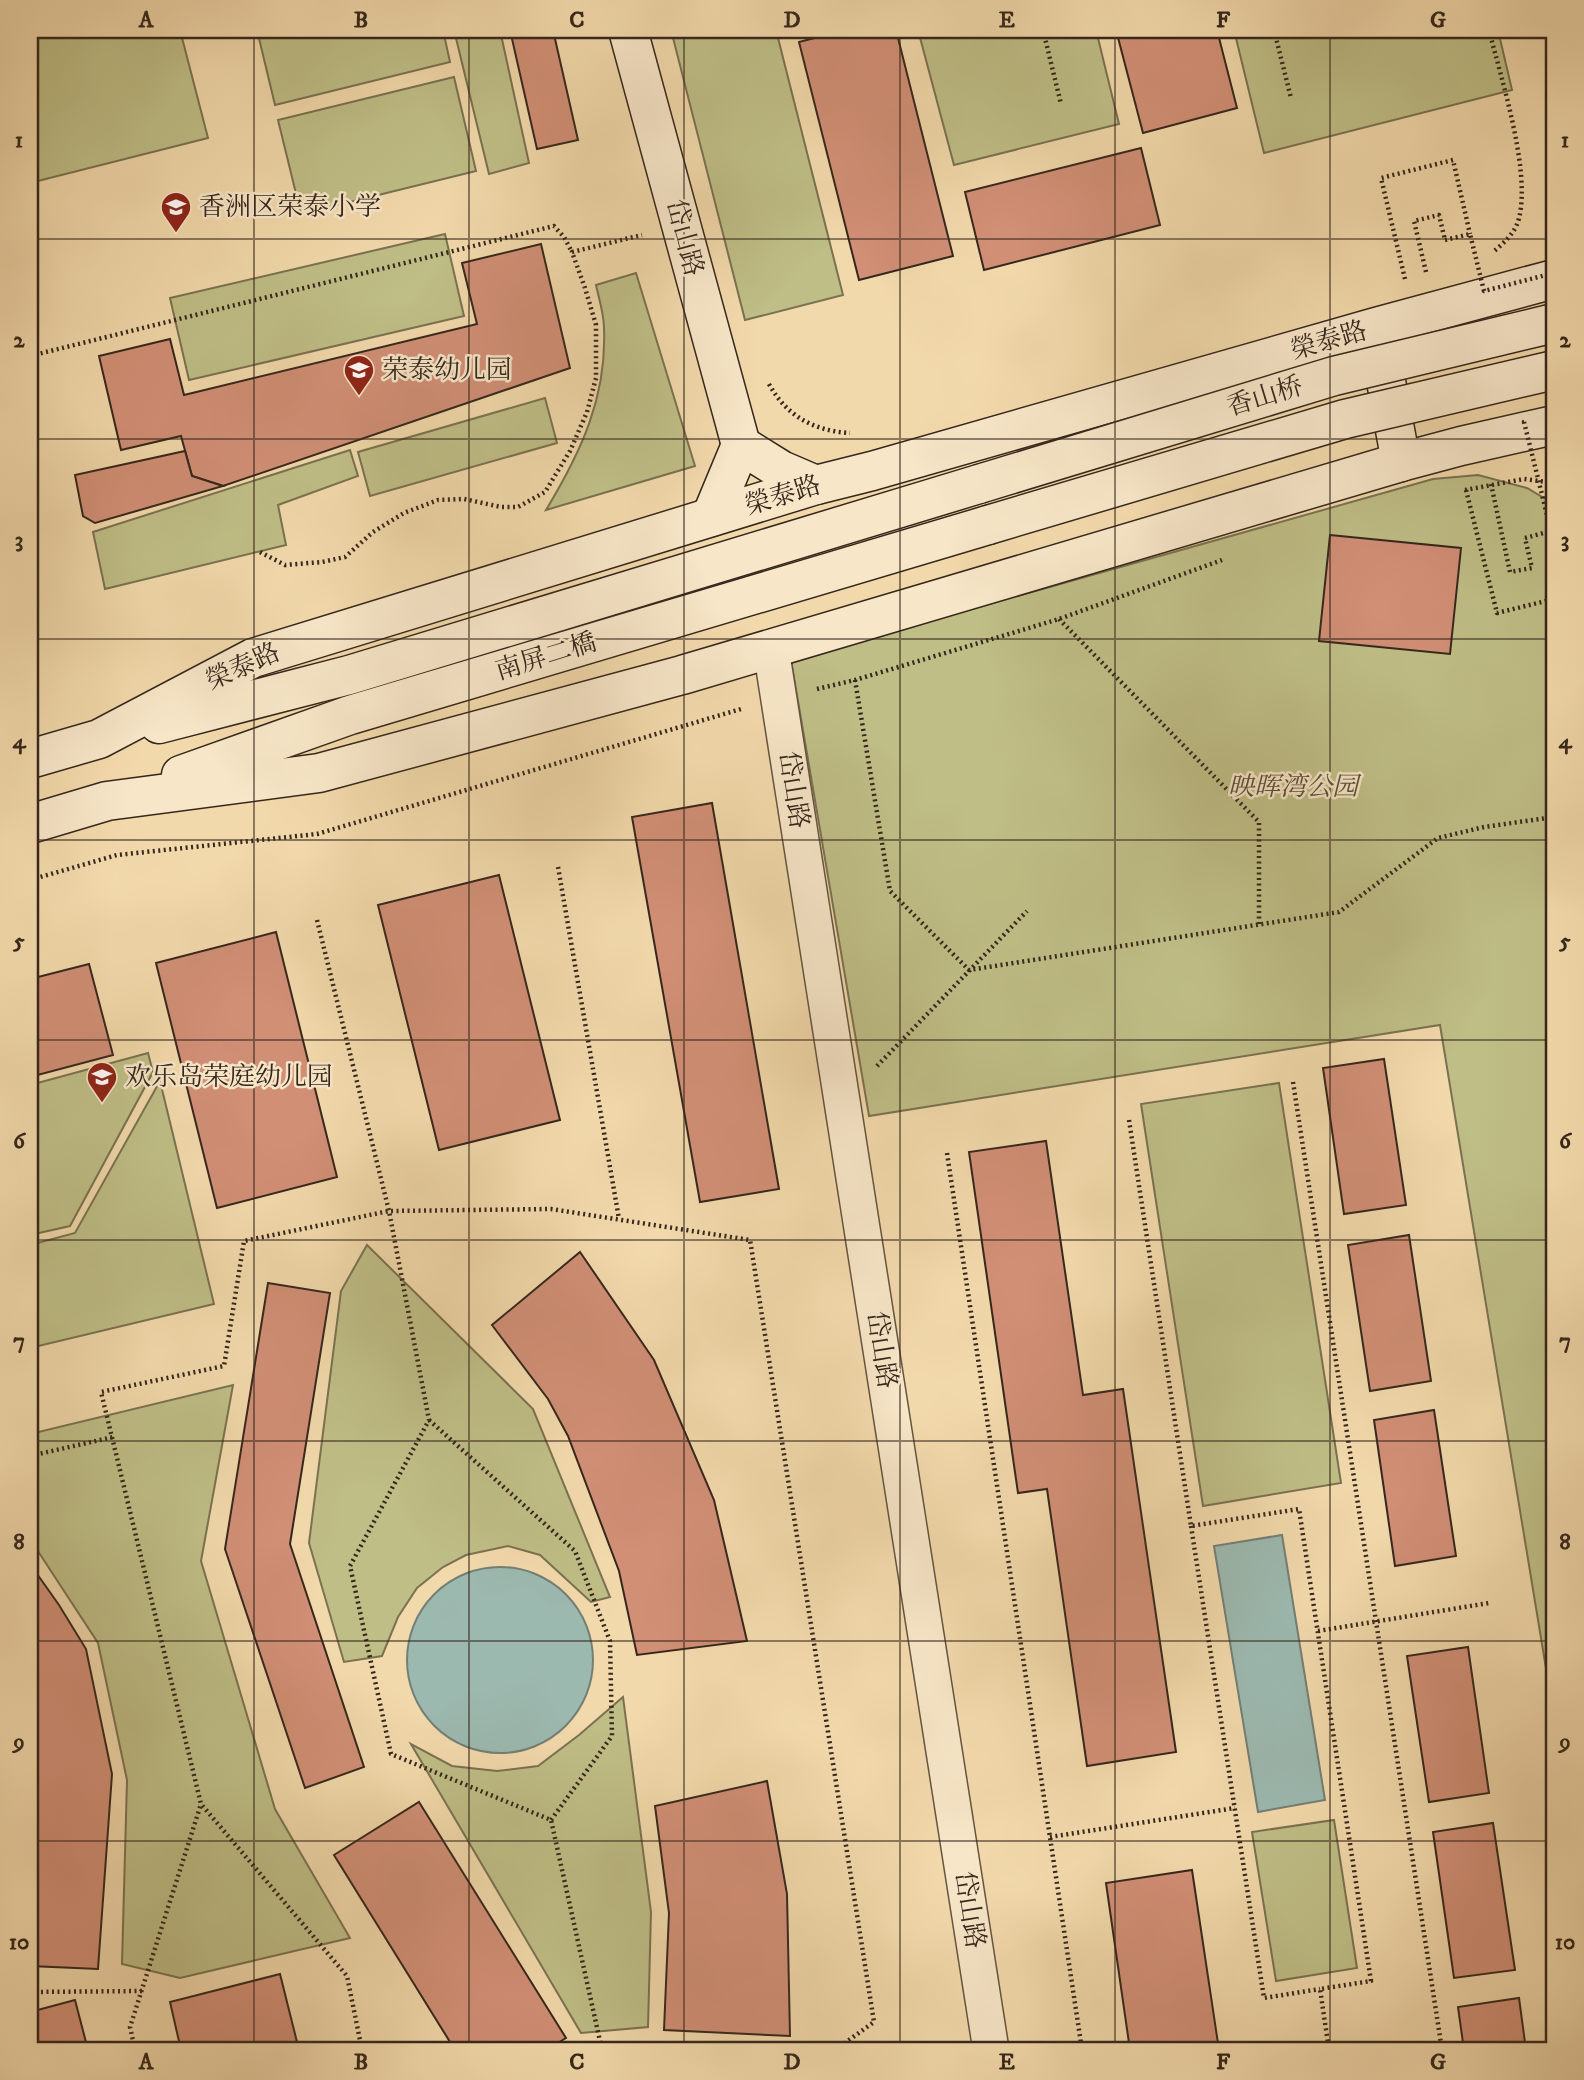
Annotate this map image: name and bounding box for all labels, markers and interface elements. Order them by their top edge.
text: A [138,6,155,35]
text: B [354,6,368,35]
text: C [569,6,585,35]
text: D [783,6,801,35]
text: E [999,6,1015,35]
text: F [1216,6,1231,35]
text: G [1430,6,1446,35]
text: 1 [15,126,23,155]
text: 1 [1561,126,1569,155]
school or university icon: 香洲区荣泰小学 [159,190,193,234]
place label: 香洲区荣泰小学 [199,191,381,224]
street label: 岱山路 [658,196,710,280]
street label: 榮泰路 [1287,314,1371,368]
text: 2 [13,326,25,355]
text: 2 [1559,326,1571,355]
school or university icon: 荣泰幼儿园 [342,353,376,397]
place label: 荣泰幼儿园 [382,354,512,387]
street label: 香山桥 [1223,370,1307,424]
street label: 榮泰路 [741,469,825,523]
text: 3 [15,526,23,555]
text: 3 [1561,526,1569,555]
street label: 南屏二橋 [491,626,601,688]
street label: 榮泰路 [201,636,285,698]
text: 4 [12,727,27,756]
text: 4 [1558,727,1573,756]
street label: 岱山路 [771,749,815,831]
park label: 映晖湾公园 [1228,771,1362,804]
text: 5 [12,927,25,956]
text: 5 [1558,927,1571,956]
school or university icon: 欢乐岛荣庭幼儿园 [85,1060,119,1104]
place label: 欢乐岛荣庭幼儿园 [125,1061,333,1094]
text: 6 [13,1127,27,1156]
text: 6 [1559,1127,1573,1156]
street label: 岱山路 [859,1309,903,1391]
text: 7 [13,1327,25,1356]
text: 7 [1559,1327,1571,1356]
text: 8 [13,1528,25,1557]
text: 8 [1559,1528,1571,1557]
text: 9 [11,1728,25,1757]
text: 9 [1557,1728,1571,1757]
street label: 岱山路 [947,1869,991,1951]
text: 10 [9,1928,29,1957]
text: 10 [1555,1928,1575,1957]
text: A [138,2048,155,2077]
text: B [354,2048,368,2077]
text: C [569,2048,585,2077]
text: D [783,2048,801,2077]
text: E [999,2048,1015,2077]
text: F [1216,2048,1231,2077]
text: G [1430,2048,1446,2077]

